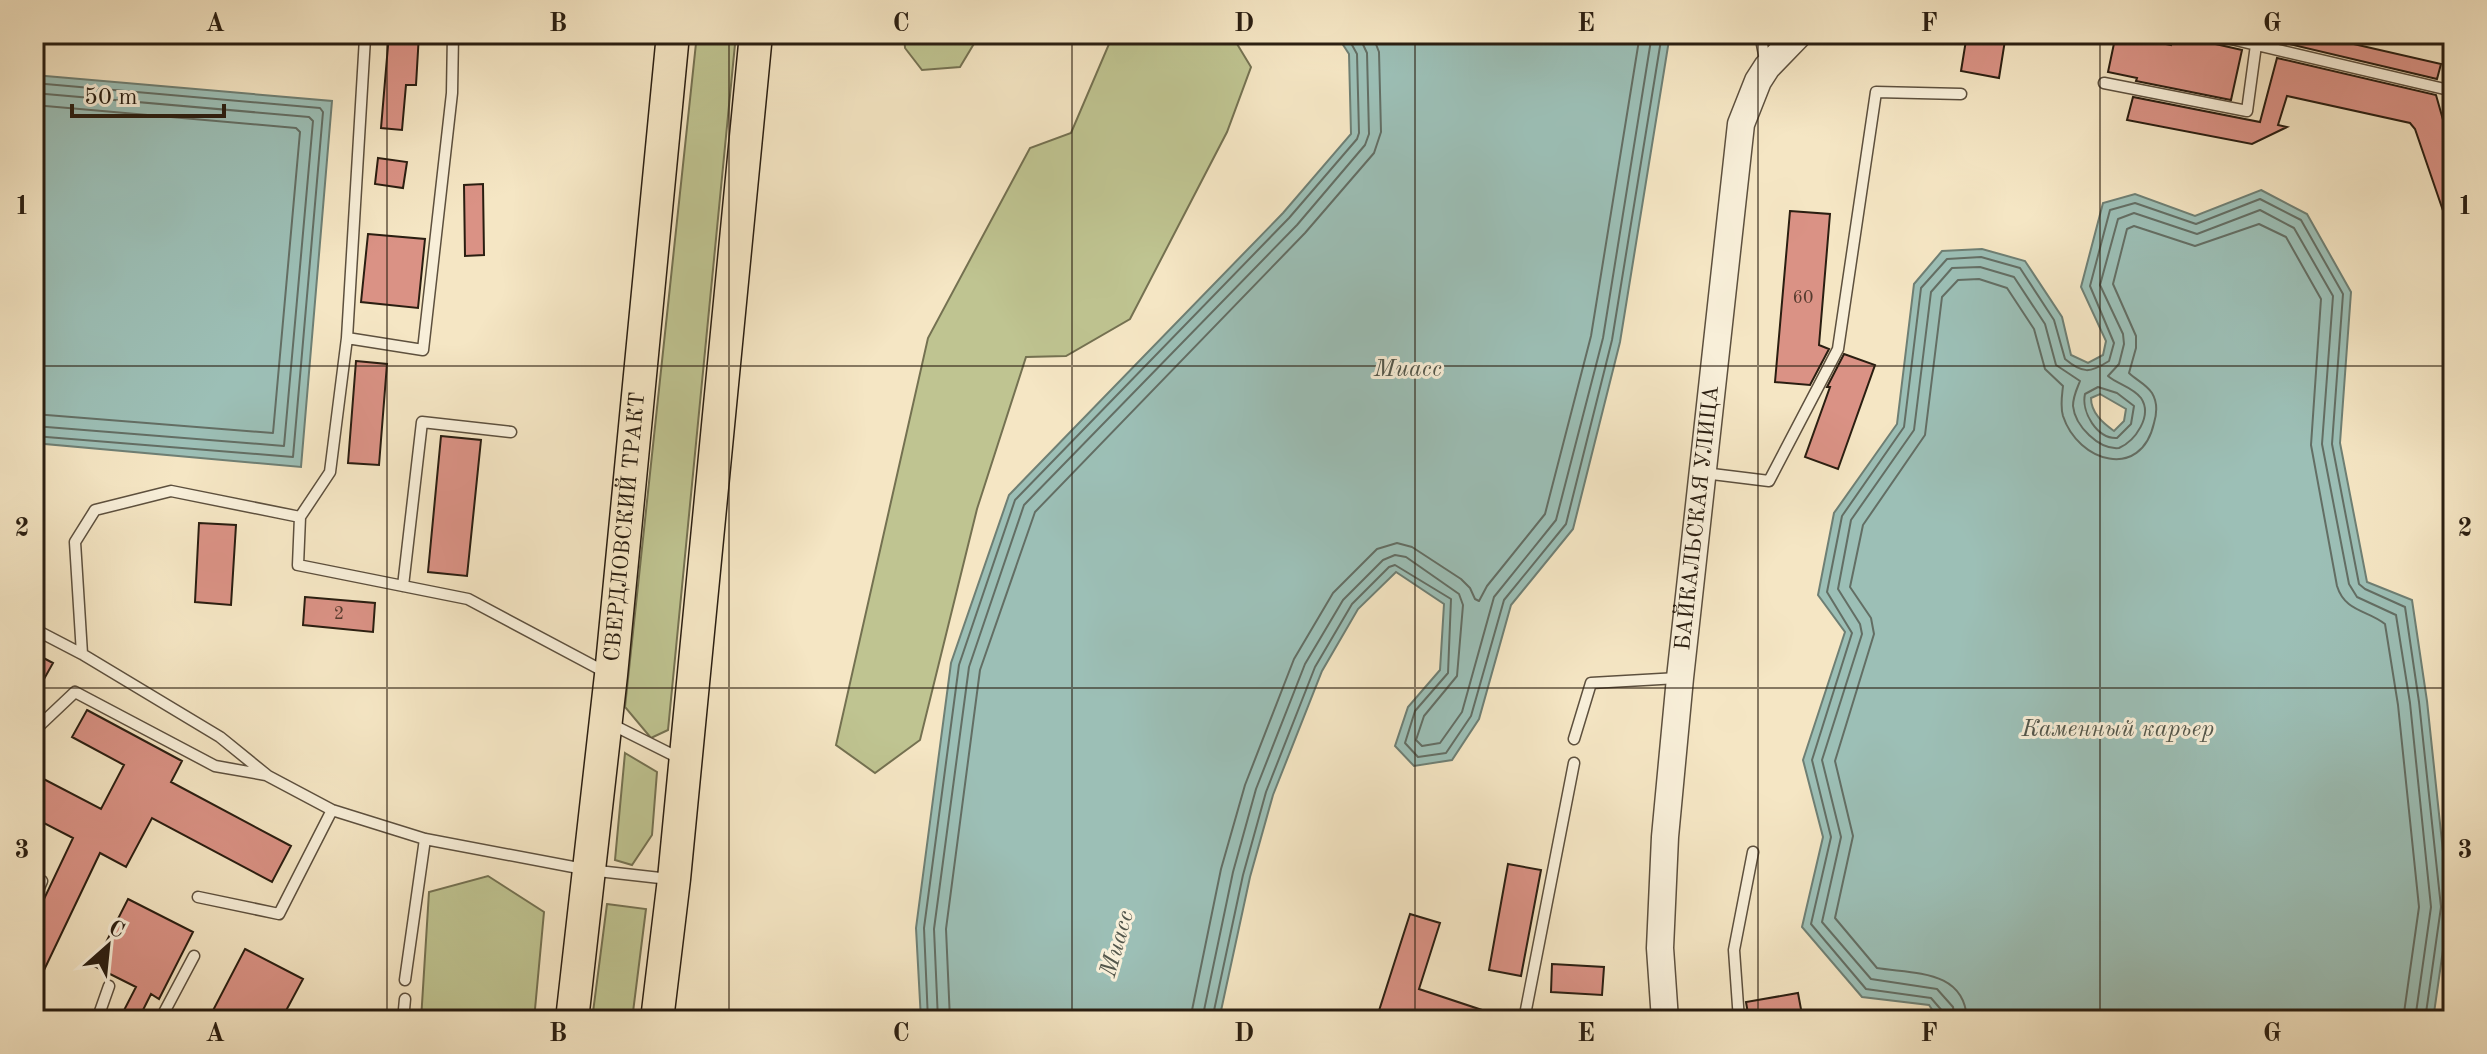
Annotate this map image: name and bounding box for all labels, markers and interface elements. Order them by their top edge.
text: A [205,11,225,37]
text: B [549,11,567,37]
text: C [892,11,910,37]
text: D [1234,11,1254,37]
text: E [1577,11,1595,37]
text: F [1920,11,1938,37]
text: G [2263,11,2281,37]
scale bar [72,68,224,118]
text: 50 m [84,86,138,110]
text: 1 [14,194,30,220]
text: 1 [2457,194,2473,220]
house number: 60 [1793,289,1813,307]
water label: Миасс [1373,358,1442,382]
street label: БАЙКАЛЬСКАЯ УЛИЦА [1672,384,1723,651]
street label: СВЕРДЛОВСКИЙ ТРАКТ [601,391,649,663]
text: 2 [14,516,30,542]
text: 2 [2457,516,2473,542]
house number: 2 [334,605,344,623]
water label: Каменный карьер [2021,718,2214,742]
text: 3 [14,838,30,864]
text: 3 [2457,838,2473,864]
north arrow [68,906,148,986]
water label: Миасс [1097,908,1139,981]
text: С [105,917,128,943]
text: A [205,1021,225,1047]
text: B [549,1021,567,1047]
text: C [892,1021,910,1047]
text: D [1234,1021,1254,1047]
text: E [1577,1021,1595,1047]
text: F [1920,1021,1938,1047]
text: G [2263,1021,2281,1047]

